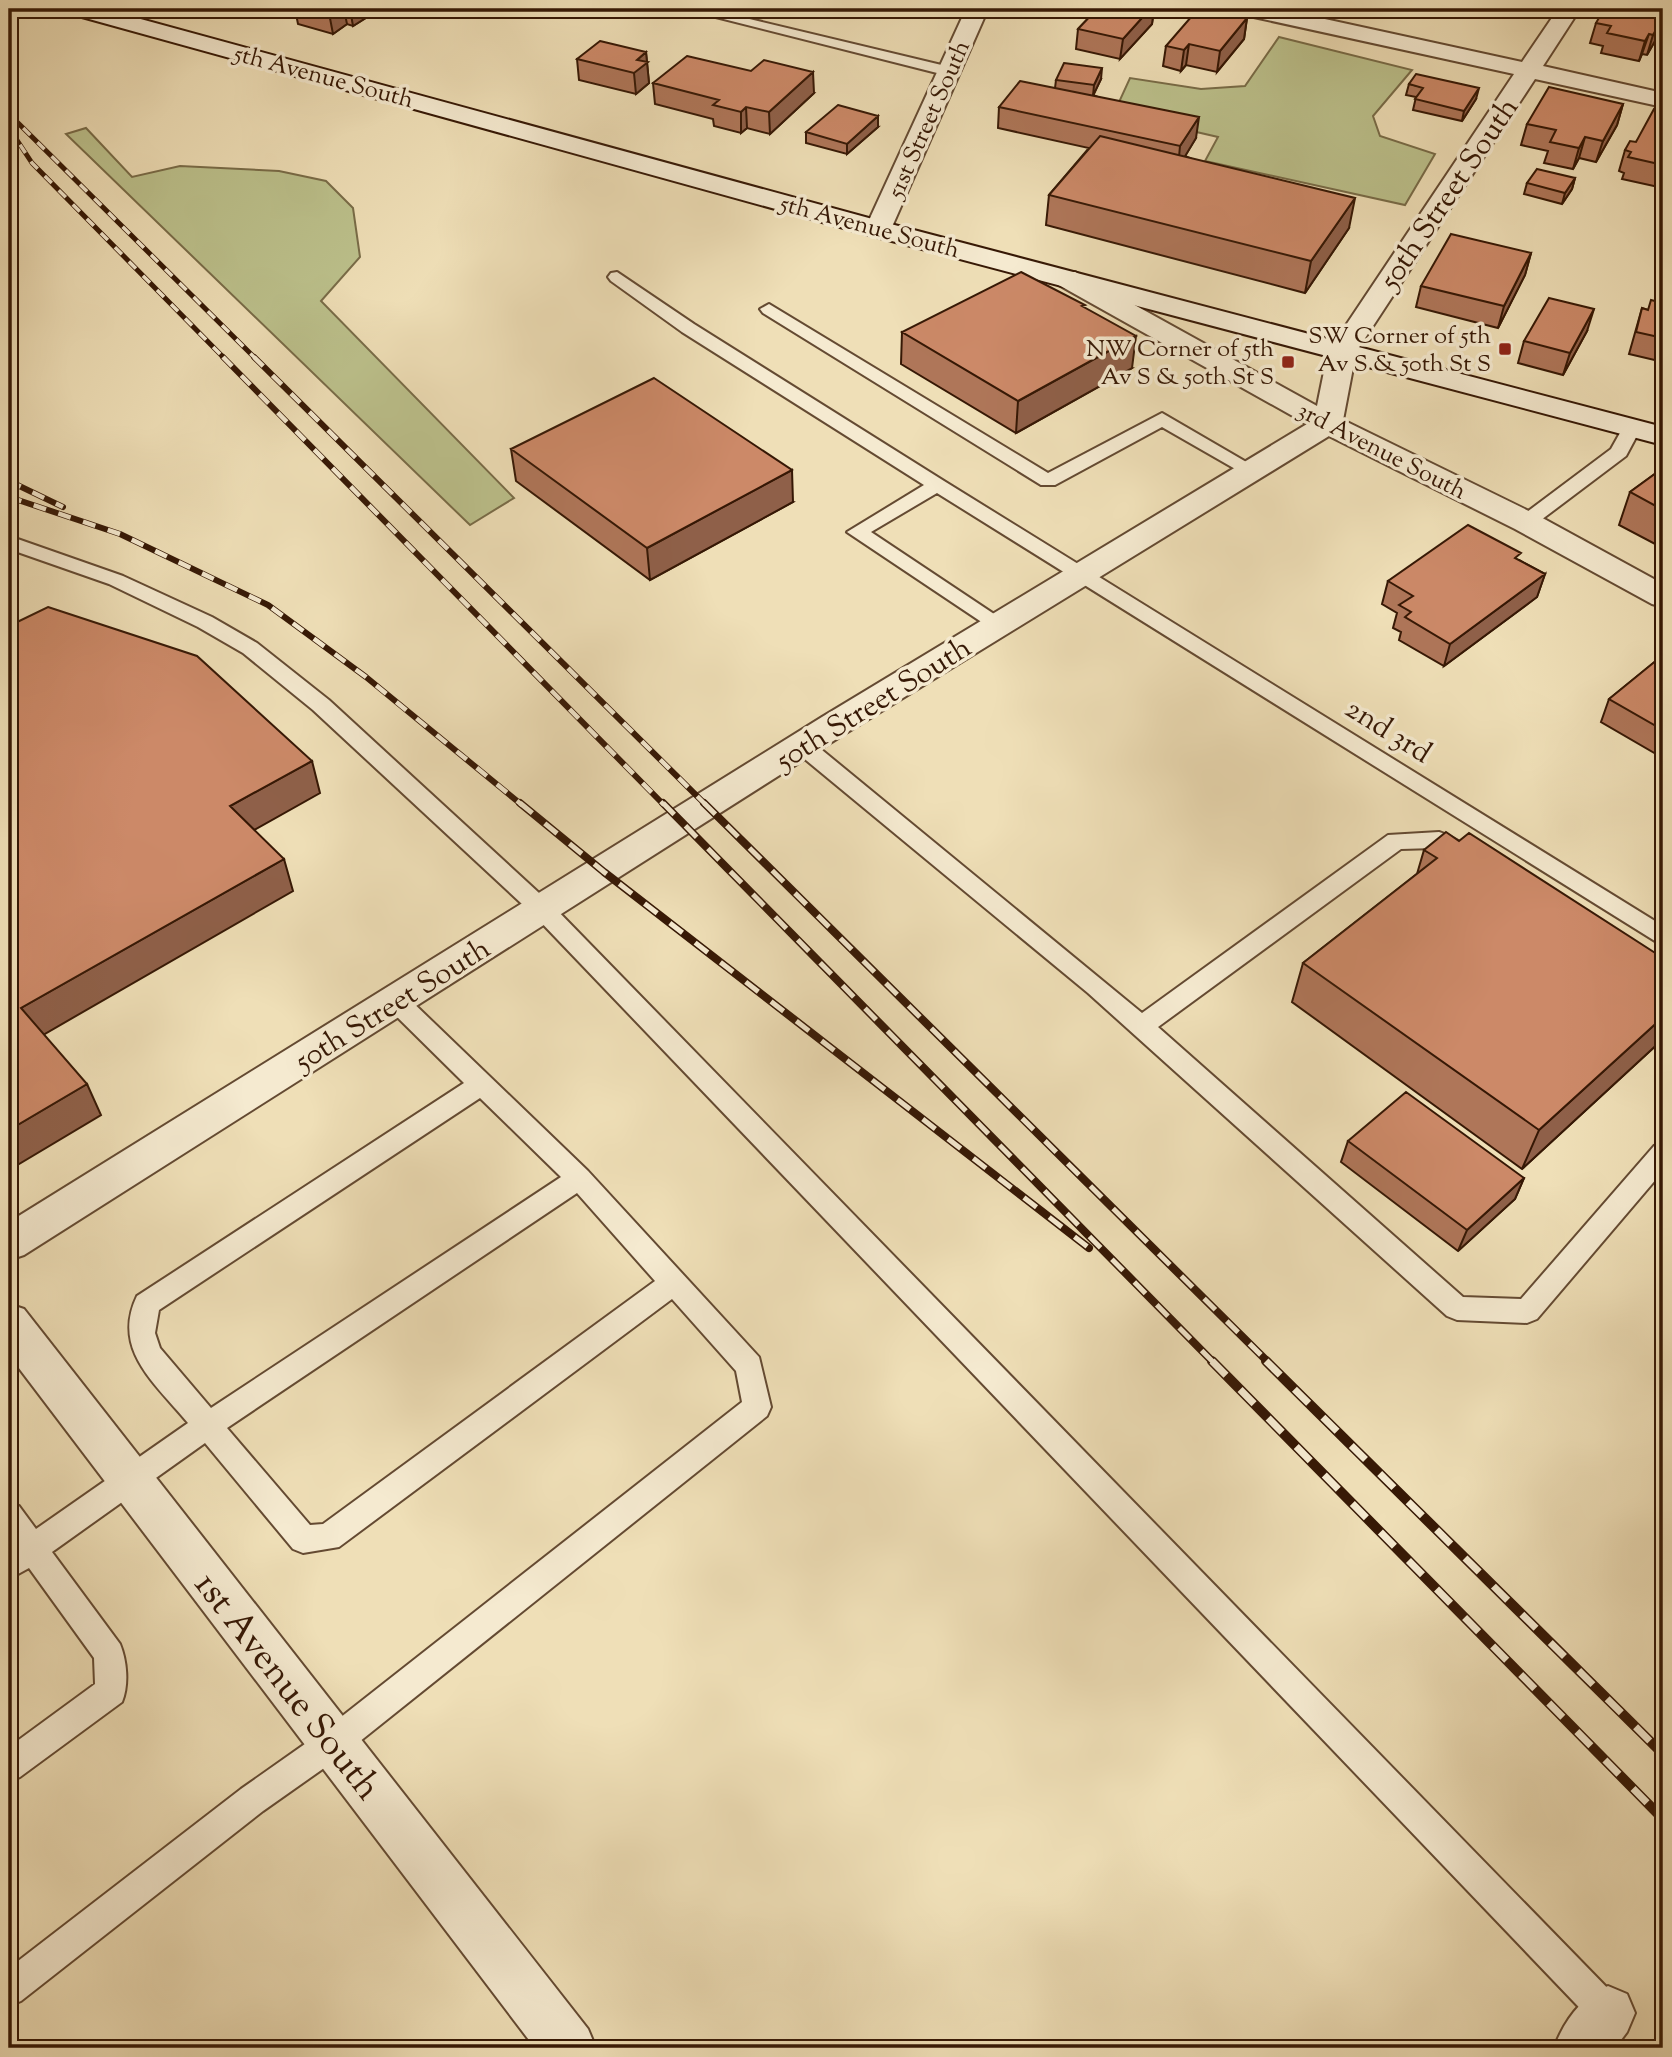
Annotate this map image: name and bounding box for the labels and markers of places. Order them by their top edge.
place label: SW Corner of 5th Av S & 50th St S [1308,320,1491,382]
place label: NW Corner of 5th Av S & 50th St S [1086,333,1274,395]
marker: SW Corner of 5th Av S & 50th St S [1497,341,1513,357]
marker: NW Corner of 5th Av S & 50th St S [1280,354,1296,370]

